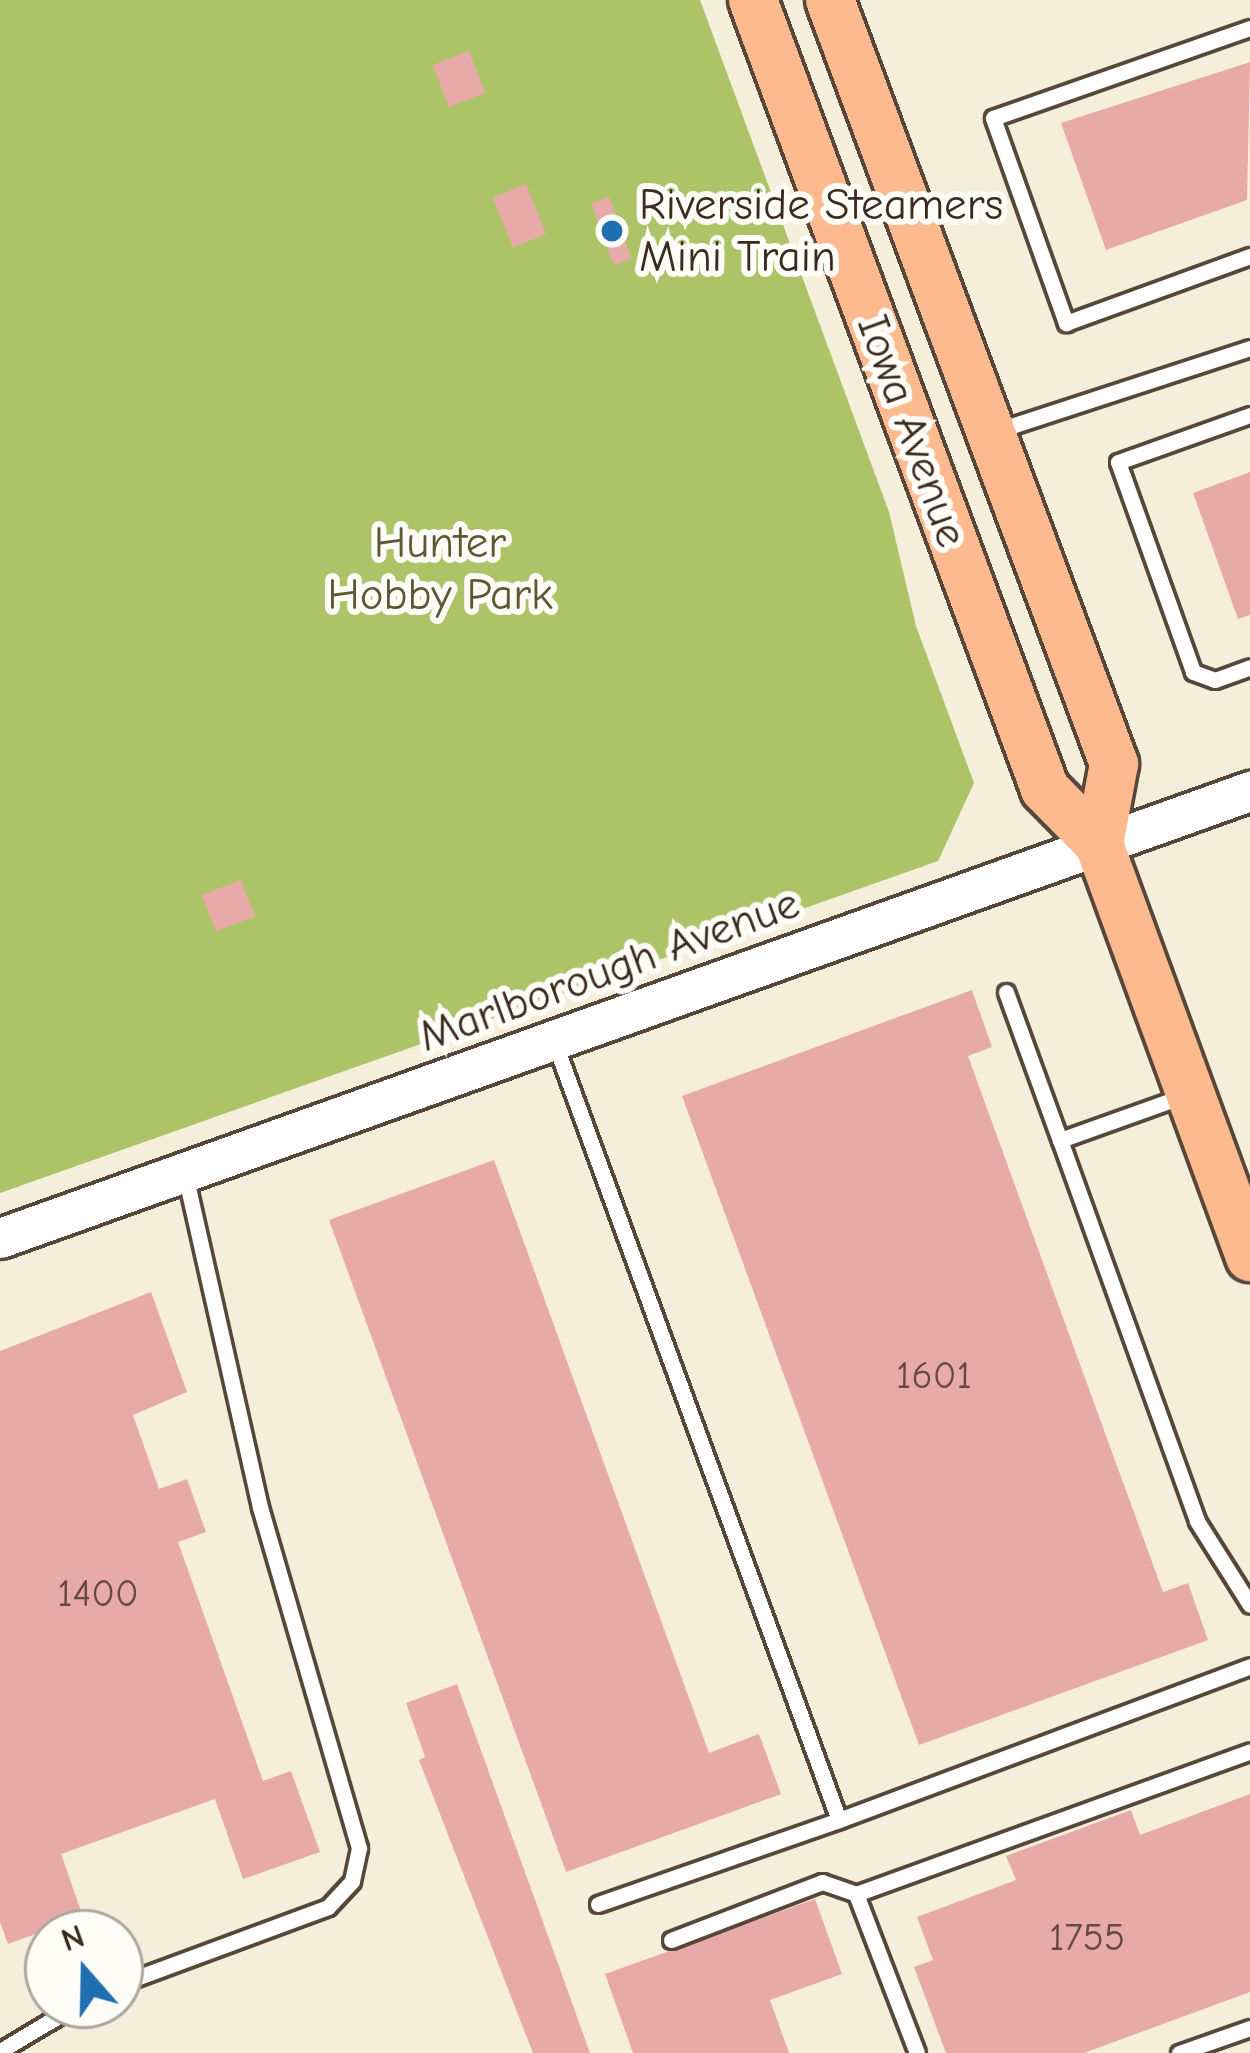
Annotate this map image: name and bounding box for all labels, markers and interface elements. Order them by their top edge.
place label: Riverside Steamers Mini Train [639,178,1003,284]
marker: Riverside Steamers Mini Train [596,215,628,247]
street label: Iowa Avenue [845,308,979,554]
park label: Hunter Hobby Park [327,516,553,622]
street label: Marlborough Avenue [412,876,806,1064]
house number: 1601 [896,1353,972,1399]
house number: 1400 [57,1571,139,1617]
north arrow [24,1909,144,2029]
house number: 1755 [1049,1915,1125,1961]
text: N [56,1916,89,1960]

